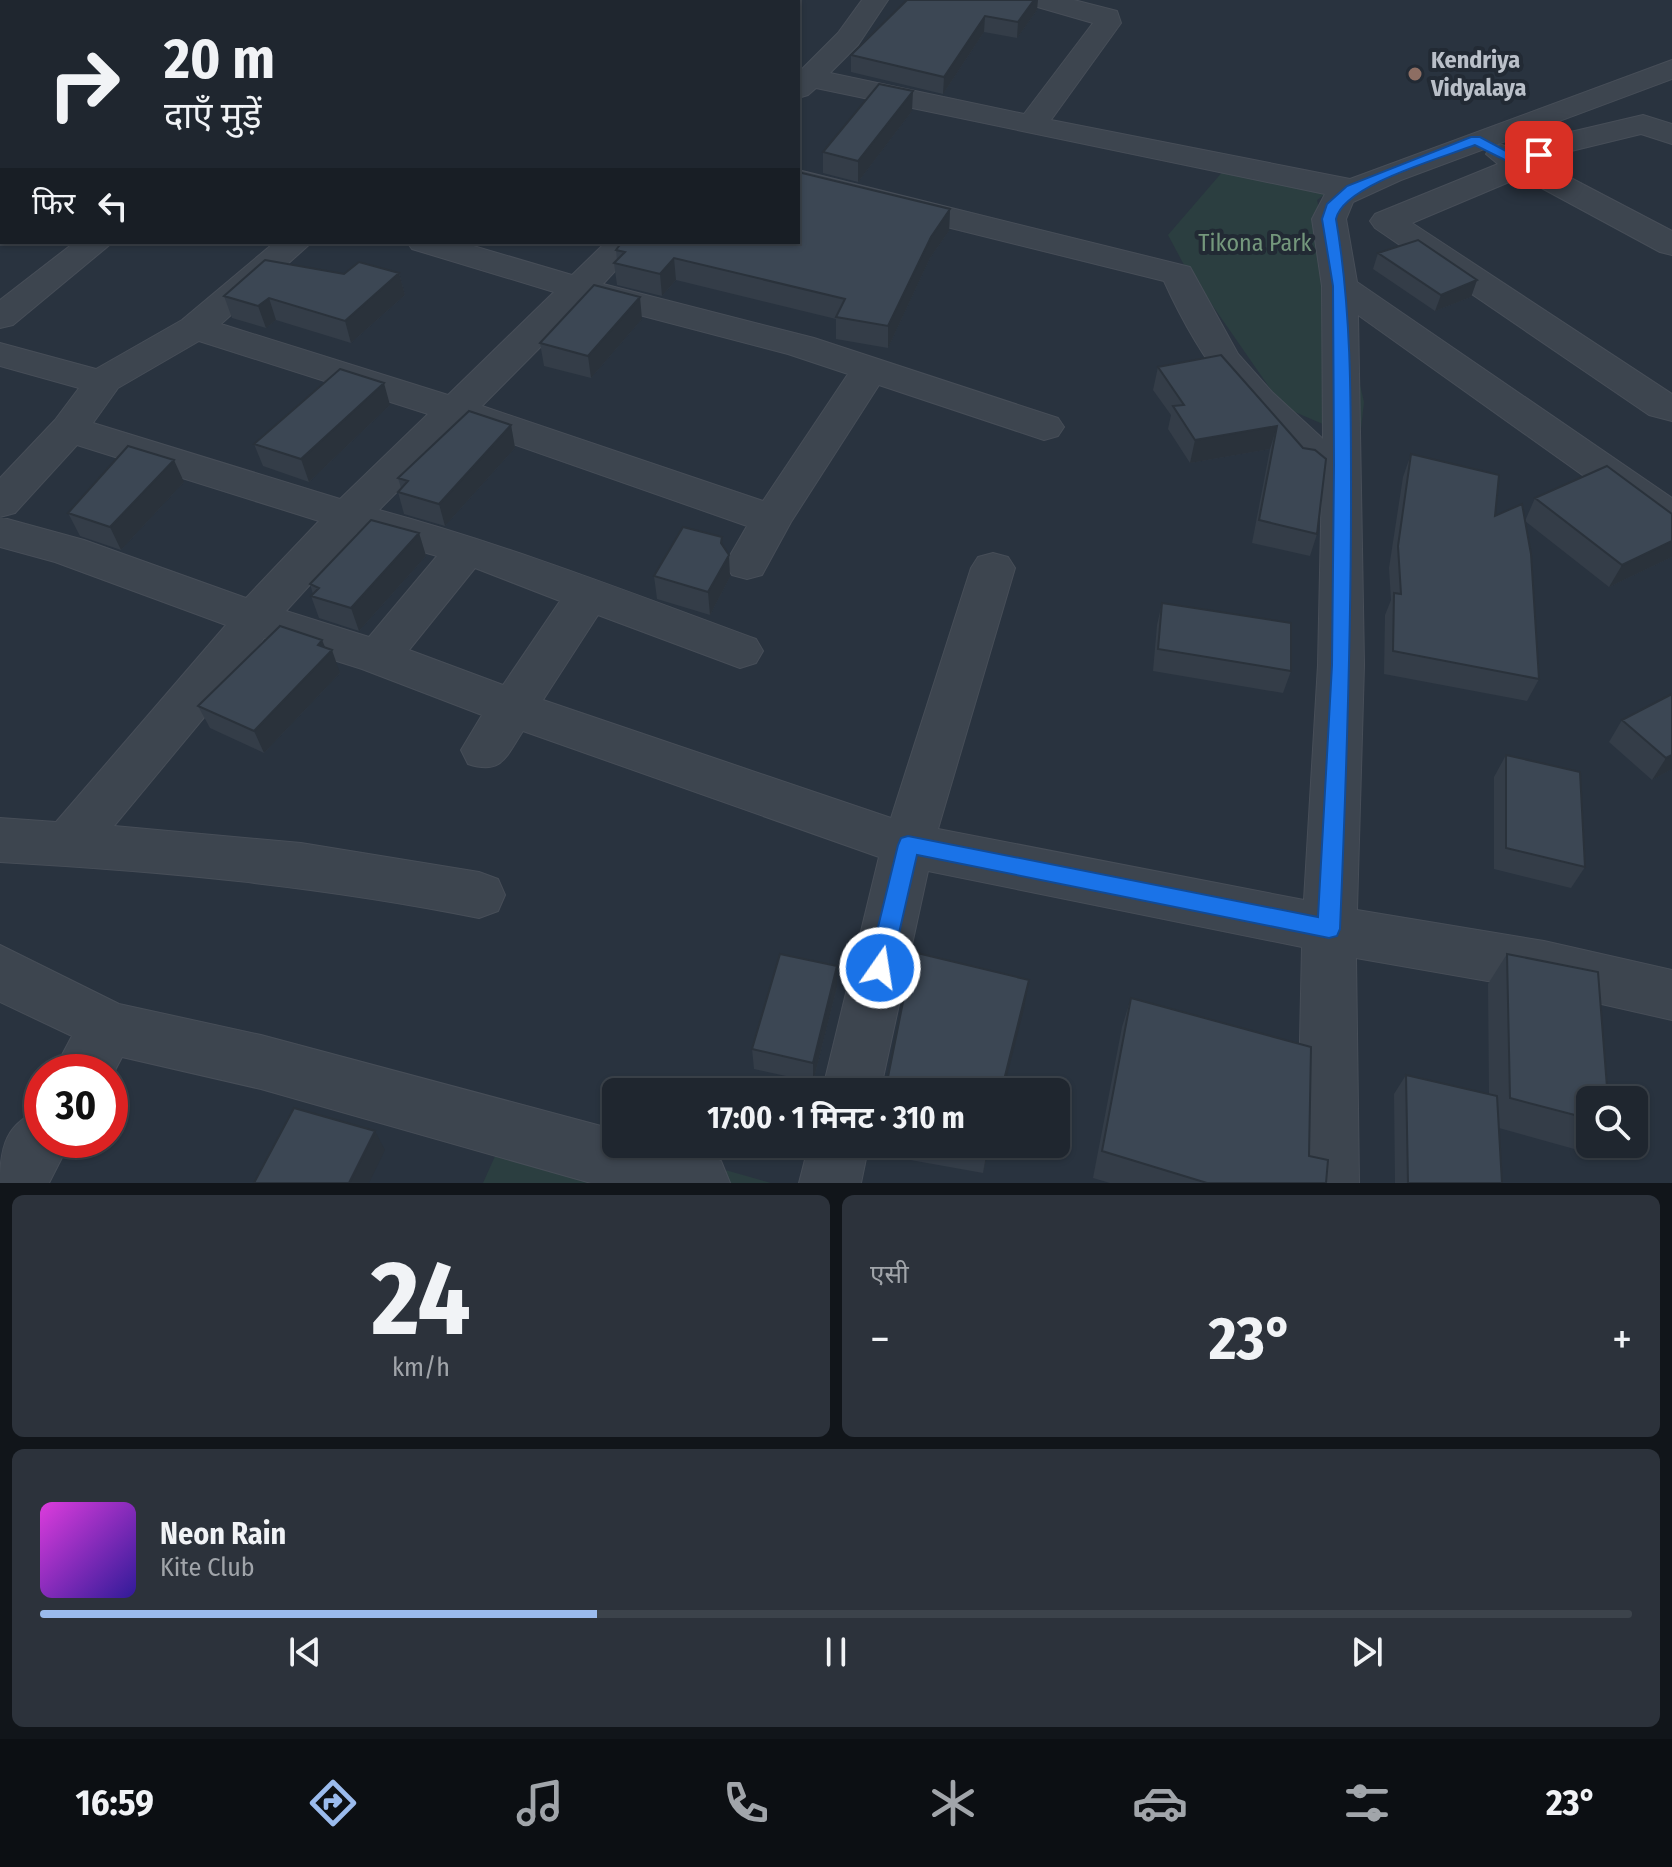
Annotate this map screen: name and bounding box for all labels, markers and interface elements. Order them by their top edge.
text: 20 m [164,26,275,93]
icon: right [32,32,136,136]
place label: Kendriya Vidyalaya [1430,46,1527,102]
marker: Kendriya Vidyalaya [1406,65,1424,83]
text: दाएँ मुड़ें [164,94,262,138]
pin [1505,121,1573,189]
icon: arrive [1517,133,1561,177]
icon: left [91,184,135,228]
text: फिर [32,186,75,222]
park label: Tikona Park [1198,229,1313,257]
position arrow [838,926,922,1010]
speed limit sign: 30 [24,1054,128,1158]
map controls [1576,1086,1648,1158]
button: search [1576,1086,1648,1158]
text: 17:00 · 1 मिनट · 310 m [707,1100,965,1136]
text: 24 [371,1237,471,1362]
text: एसी [870,1259,909,1290]
text: 23° [1209,1303,1293,1375]
text: − [870,1313,890,1366]
text: + [1612,1313,1632,1366]
text: km/h [392,1352,450,1383]
text: Neon Rain [160,1516,286,1552]
text: Kite Club [160,1552,255,1583]
icon: previous [283,1630,327,1674]
icon: pause [814,1630,858,1674]
icon: next [1345,1630,1389,1674]
icon: directions [305,1775,361,1831]
icon: music [512,1775,568,1831]
icon: phone [718,1775,774,1831]
icon: climate [925,1775,981,1831]
icon: car [1132,1775,1188,1831]
icon: filters [1339,1775,1395,1831]
text: 16:59 [75,1781,154,1825]
text: 23° [1546,1781,1596,1825]

